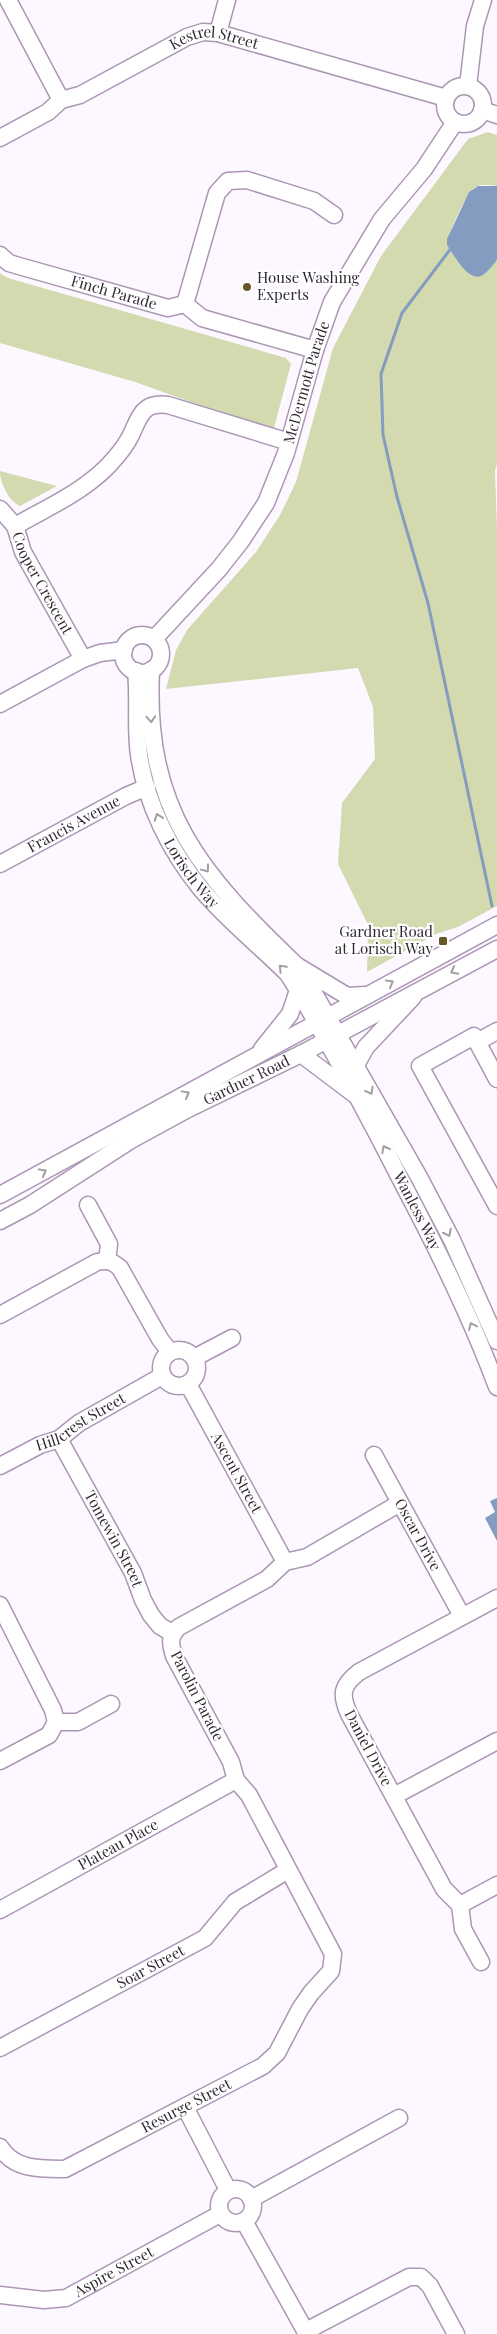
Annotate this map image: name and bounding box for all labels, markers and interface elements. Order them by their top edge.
street label: Kestrel Street [165,21,262,54]
place label: House Washing Experts [257,267,360,304]
street label: Finch Parade [69,270,159,313]
marker: House Washing Experts [241,281,253,293]
street label: McDermott Parade [278,318,334,446]
street label: Cooper Crescent [8,529,78,638]
one-way arrow [145,715,156,723]
street label: Francis Avenue [23,790,123,856]
one-way arrow [154,814,164,822]
street label: Lorisch Way [160,834,224,912]
one-way arrow [200,863,209,873]
place label: Gardner Road at Lorisch Way [335,921,433,958]
marker: Gardner Road at Lorisch Way [437,935,449,947]
one-way arrow [279,965,288,974]
one-way arrow [450,965,459,975]
one-way arrow [384,979,393,989]
street label: Gardner Road [199,1050,293,1109]
one-way arrow [364,1085,374,1094]
one-way arrow [180,1090,189,1100]
one-way arrow [381,1145,391,1154]
street label: Wanless Way [389,1167,447,1253]
one-way arrow [38,1168,47,1178]
one-way arrow [442,1228,452,1237]
one-way arrow [468,1322,479,1331]
street label: Hillcrest Street [33,1387,129,1455]
street label: Ascent Street [207,1427,268,1517]
street label: Tomewin Street [80,1487,149,1590]
street label: Oscar Drive [391,1495,446,1574]
street label: Parolin Parade [167,1647,229,1744]
street label: Daniel Drive [340,1706,397,1789]
street label: Plateau Place [74,1814,161,1874]
street label: Soar Street [113,1940,188,1993]
street label: Resurge Street [137,2073,235,2137]
street label: Aspire Street [69,2241,157,2301]

